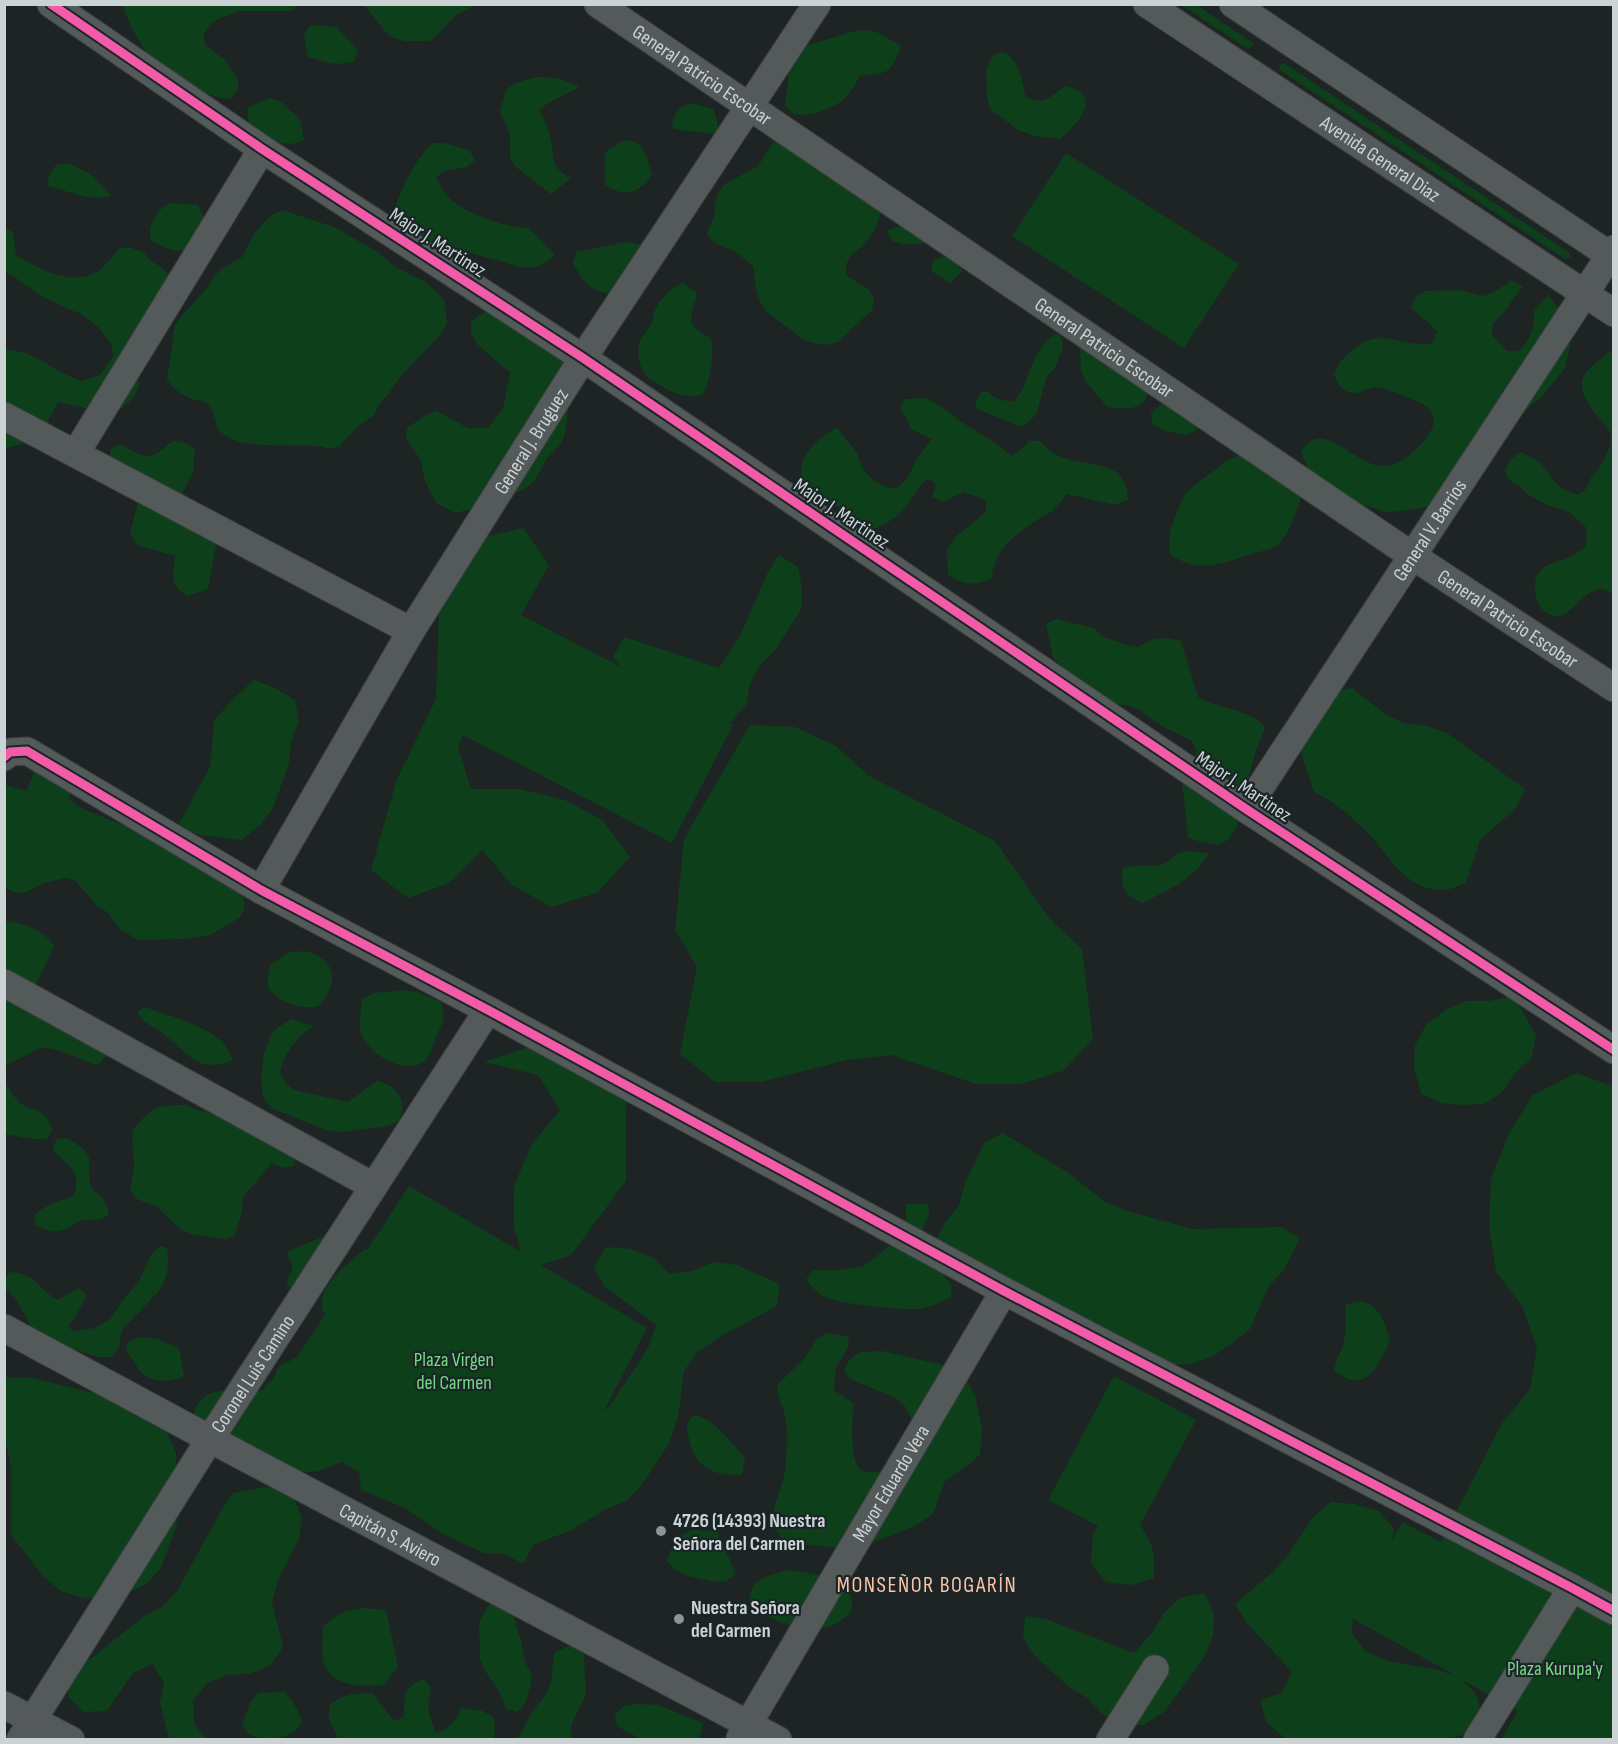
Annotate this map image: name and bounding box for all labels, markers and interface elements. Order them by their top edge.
street label: General Patricio Escobar [628,20,776,131]
street label: Avenida General Diaz [1315,111,1444,208]
street label: Major J. Martinez [385,203,490,283]
street label: General Patricio Escobar [1030,293,1178,404]
street label: General J. Bruguez [489,384,574,499]
street label: Major J. Martinez [789,473,894,555]
street label: General V. Barrios [1388,475,1472,586]
street label: General Patricio Escobar [1433,565,1582,674]
street label: Major J. Martinez [1191,746,1296,828]
street label: Coronel Luis Camino [206,1311,300,1437]
park label: Plaza Virgen del Carmen [414,1348,494,1395]
street label: Mayor Eduardo Vera [848,1421,935,1546]
street label: Capitán S. Aviero [335,1499,445,1572]
place label: 4726 (14393) Nuestra Señora del Carmen [673,1509,825,1556]
marker: 4726 (14393) Nuestra Señora del Carmen [654,1524,668,1538]
district label: MONSEÑOR BOGARÍN [837,1572,1017,1599]
place label: Nuestra Señora del Carmen [691,1596,800,1643]
marker: Nuestra Señora del Carmen [672,1612,686,1626]
park label: Plaza Kurupa'y [1507,1657,1603,1681]

